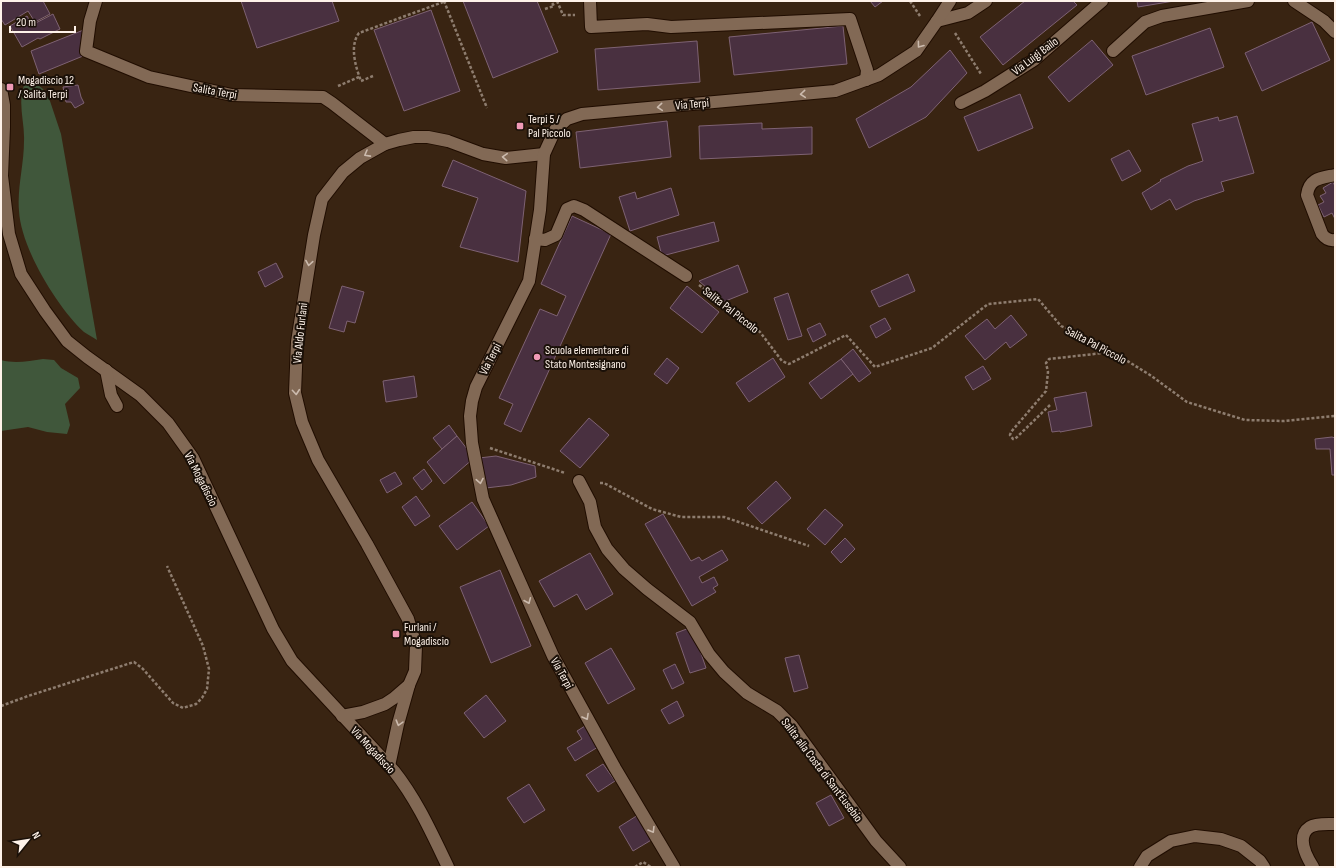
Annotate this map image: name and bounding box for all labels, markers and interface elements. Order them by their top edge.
scale bar [10,8,75,34]
text: 20 m [16,15,36,30]
street label: Via Luigi Bailo [1009,34,1061,79]
one-way arrow [918,40,925,47]
place label: Mogadiscio 12 / Salita Terpi [18,73,74,102]
street label: Salita Terpi [192,80,238,103]
marker: Mogadiscio 12 / Salita Terpi [5,82,15,92]
one-way arrow [800,89,806,98]
street label: Via Terpi [675,96,709,113]
one-way arrow [657,102,663,111]
place label: Terpi 5 / Pal Piccolo [528,112,571,141]
marker: Terpi 5 / Pal Piccolo [515,121,525,131]
one-way arrow [364,149,372,157]
one-way arrow [502,153,508,162]
one-way arrow [305,260,314,266]
street label: Salita Pal Piccolo [700,284,762,337]
street label: Via Aldo Furlani [290,302,311,364]
street label: Salita Pal Piccolo [1063,323,1129,368]
street label: Via Terpi [476,341,505,378]
place label: Scuola elementare di Stato Montesignano [545,343,629,372]
marker: Scuola elementare di Stato Montesignano [532,352,542,362]
one-way arrow [291,389,300,395]
street label: Via Mogadiscio [180,450,221,509]
one-way arrow [475,478,483,484]
one-way arrow [523,598,531,605]
place label: Furlani / Mogadiscio [404,620,449,649]
marker: Furlani / Mogadiscio [391,629,401,639]
street label: Via Terpi [547,655,576,692]
one-way arrow [582,713,589,720]
street label: Salita alla Costa di Sant'Eusebio [778,715,866,825]
one-way arrow [395,720,403,726]
street label: Via Mogadiscio [347,724,398,777]
north arrow [8,820,48,860]
one-way arrow [647,826,654,833]
text: N [29,829,43,841]

